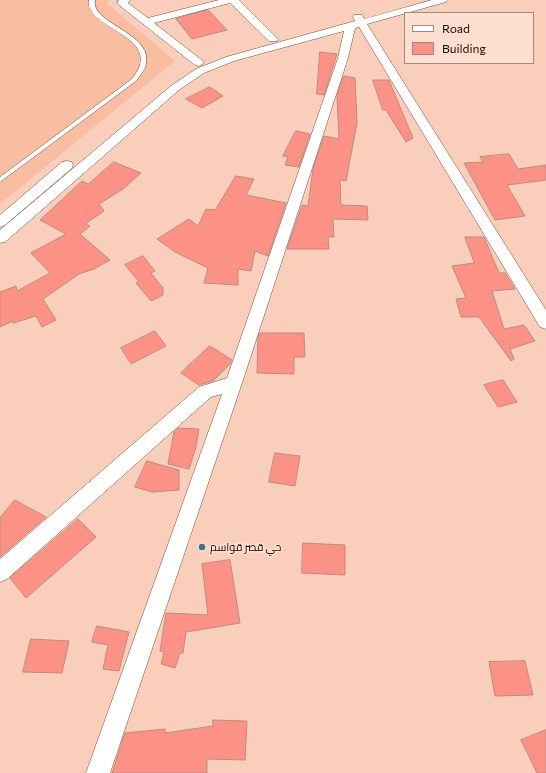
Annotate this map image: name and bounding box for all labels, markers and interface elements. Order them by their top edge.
legend [404,12,534,64]
text: Road [442,21,470,35]
text: Building [442,41,486,55]
place label: حي قصر قواسم [210,540,281,554]
marker: حي قصر قواسم [197,542,207,552]

